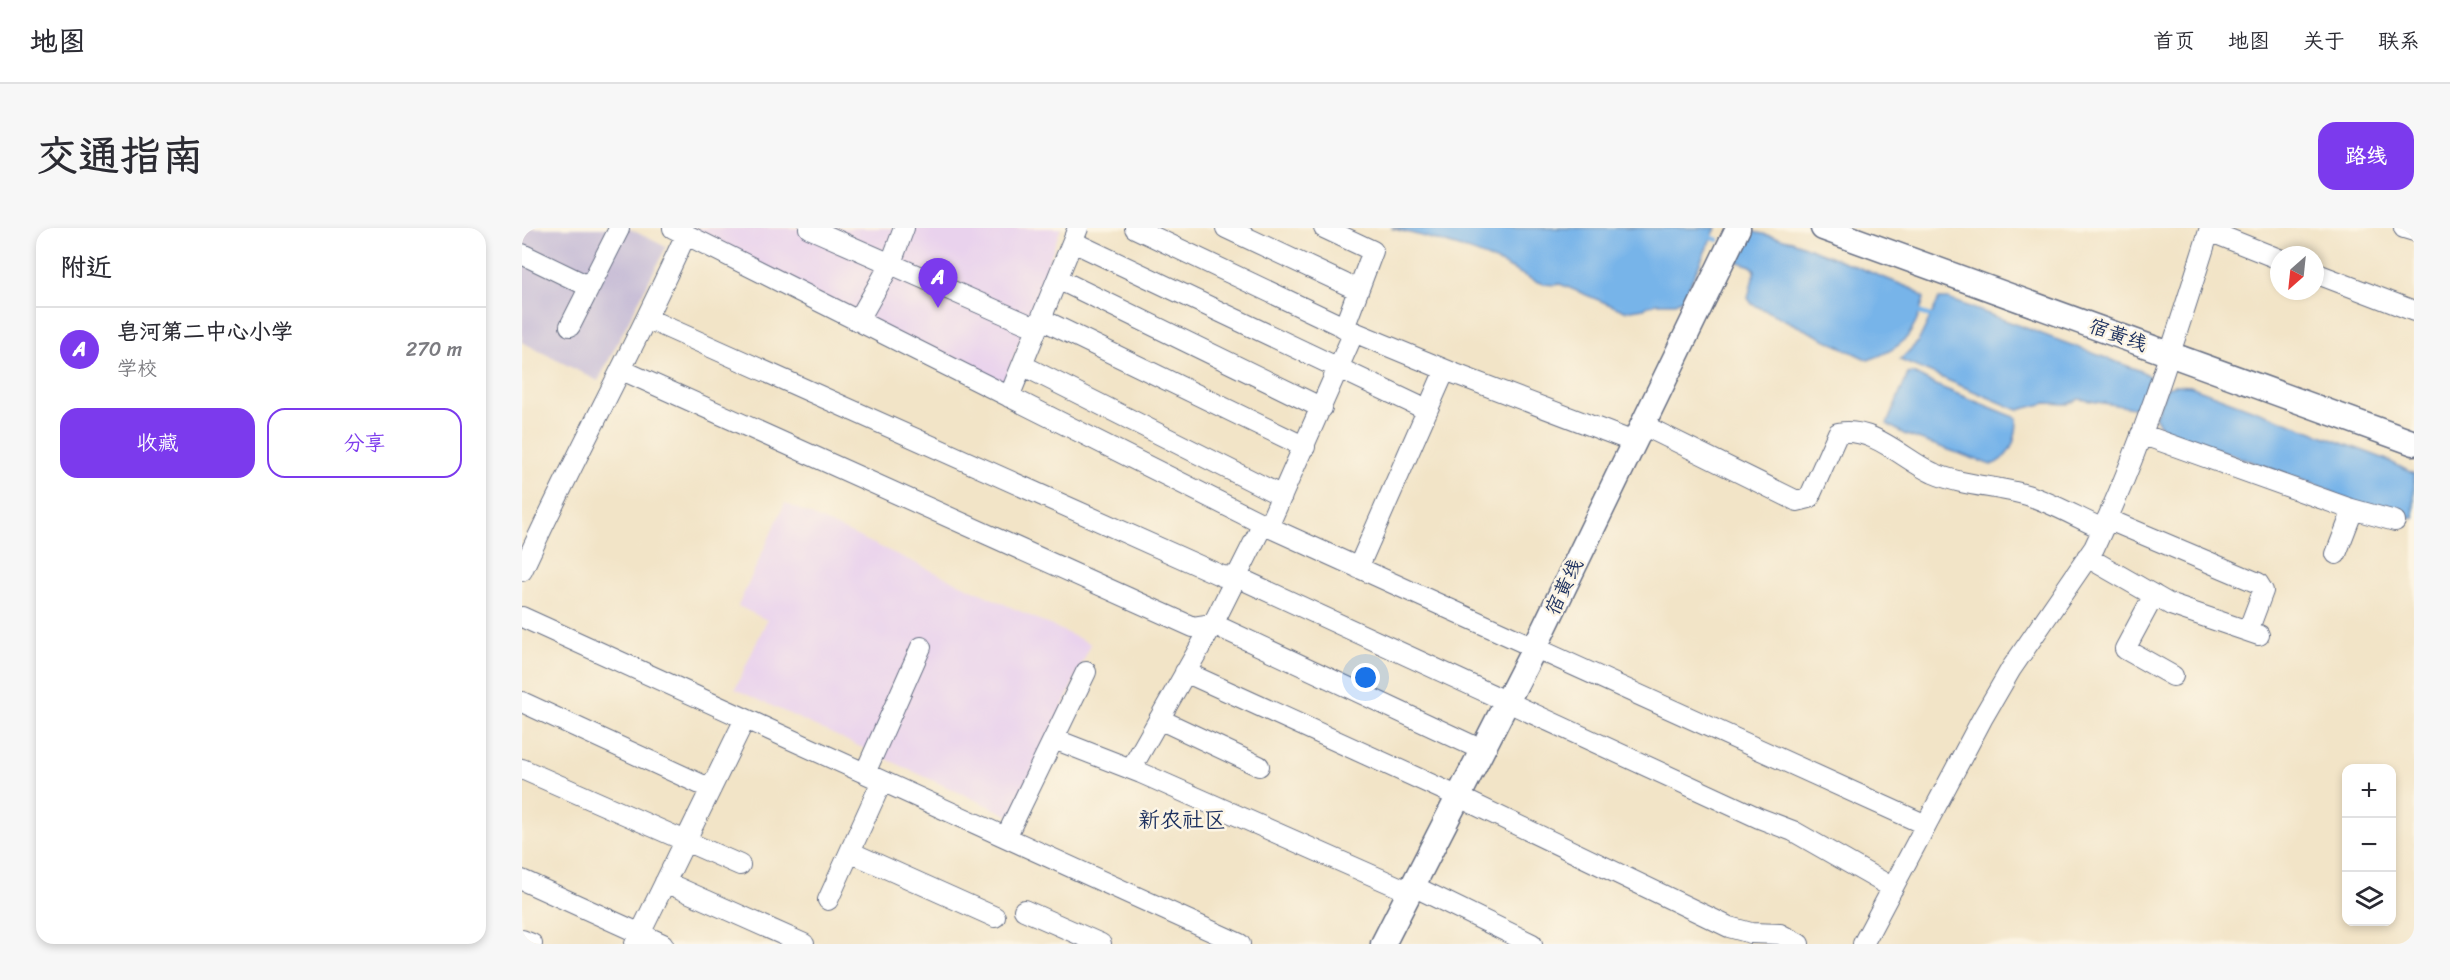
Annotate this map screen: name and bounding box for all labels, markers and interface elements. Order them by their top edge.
text: 地图 [30,17,86,66]
text: 首页 [2153,22,2195,60]
text: 地图 [2228,22,2270,60]
text: 关于 [2303,22,2345,60]
text: 联系 [2378,22,2420,60]
text: 交通指南 [36,119,204,193]
button: 路线 [2318,122,2414,190]
text: 附近 [60,244,112,290]
north arrow [2270,246,2324,300]
pin: A [918,259,958,308]
street label: 宿黄线 [2084,308,2152,362]
text: 皂河第二中心小学 [117,312,293,351]
text: A [73,332,86,367]
text: 270 m [406,332,462,367]
text: 学校 [117,351,157,386]
button: 收藏 [60,408,255,478]
button: 分享 [267,408,462,478]
street label: 宿黄线 [1535,552,1593,622]
your location [1351,663,1380,692]
map controls [2342,764,2396,926]
button: + [2342,764,2396,818]
district label: 新农社区 [1138,800,1226,839]
button: − [2342,818,2396,872]
button: layers [2342,872,2396,926]

